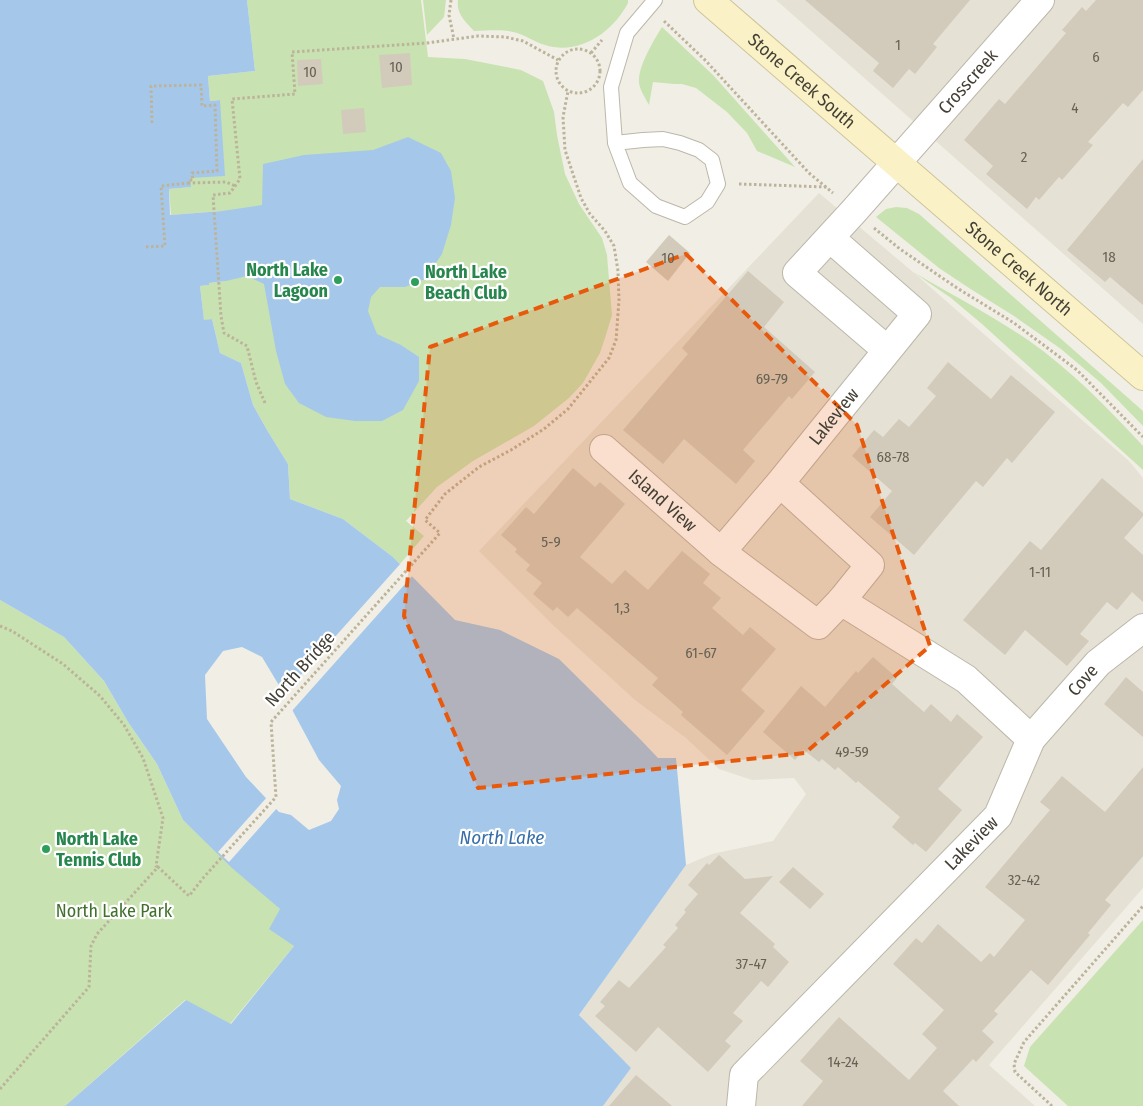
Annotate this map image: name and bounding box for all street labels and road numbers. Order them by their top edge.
street label: Stone Creek South [744,29,860,134]
street label: Crosscreek [934,44,1003,119]
street label: Stone Creek North [961,217,1077,321]
street label: Lakeview [804,383,864,449]
street label: Island View [624,465,701,537]
street label: North Bridge [260,627,340,711]
street label: Cove [1063,660,1103,701]
street label: Lakeview [940,811,1003,875]

